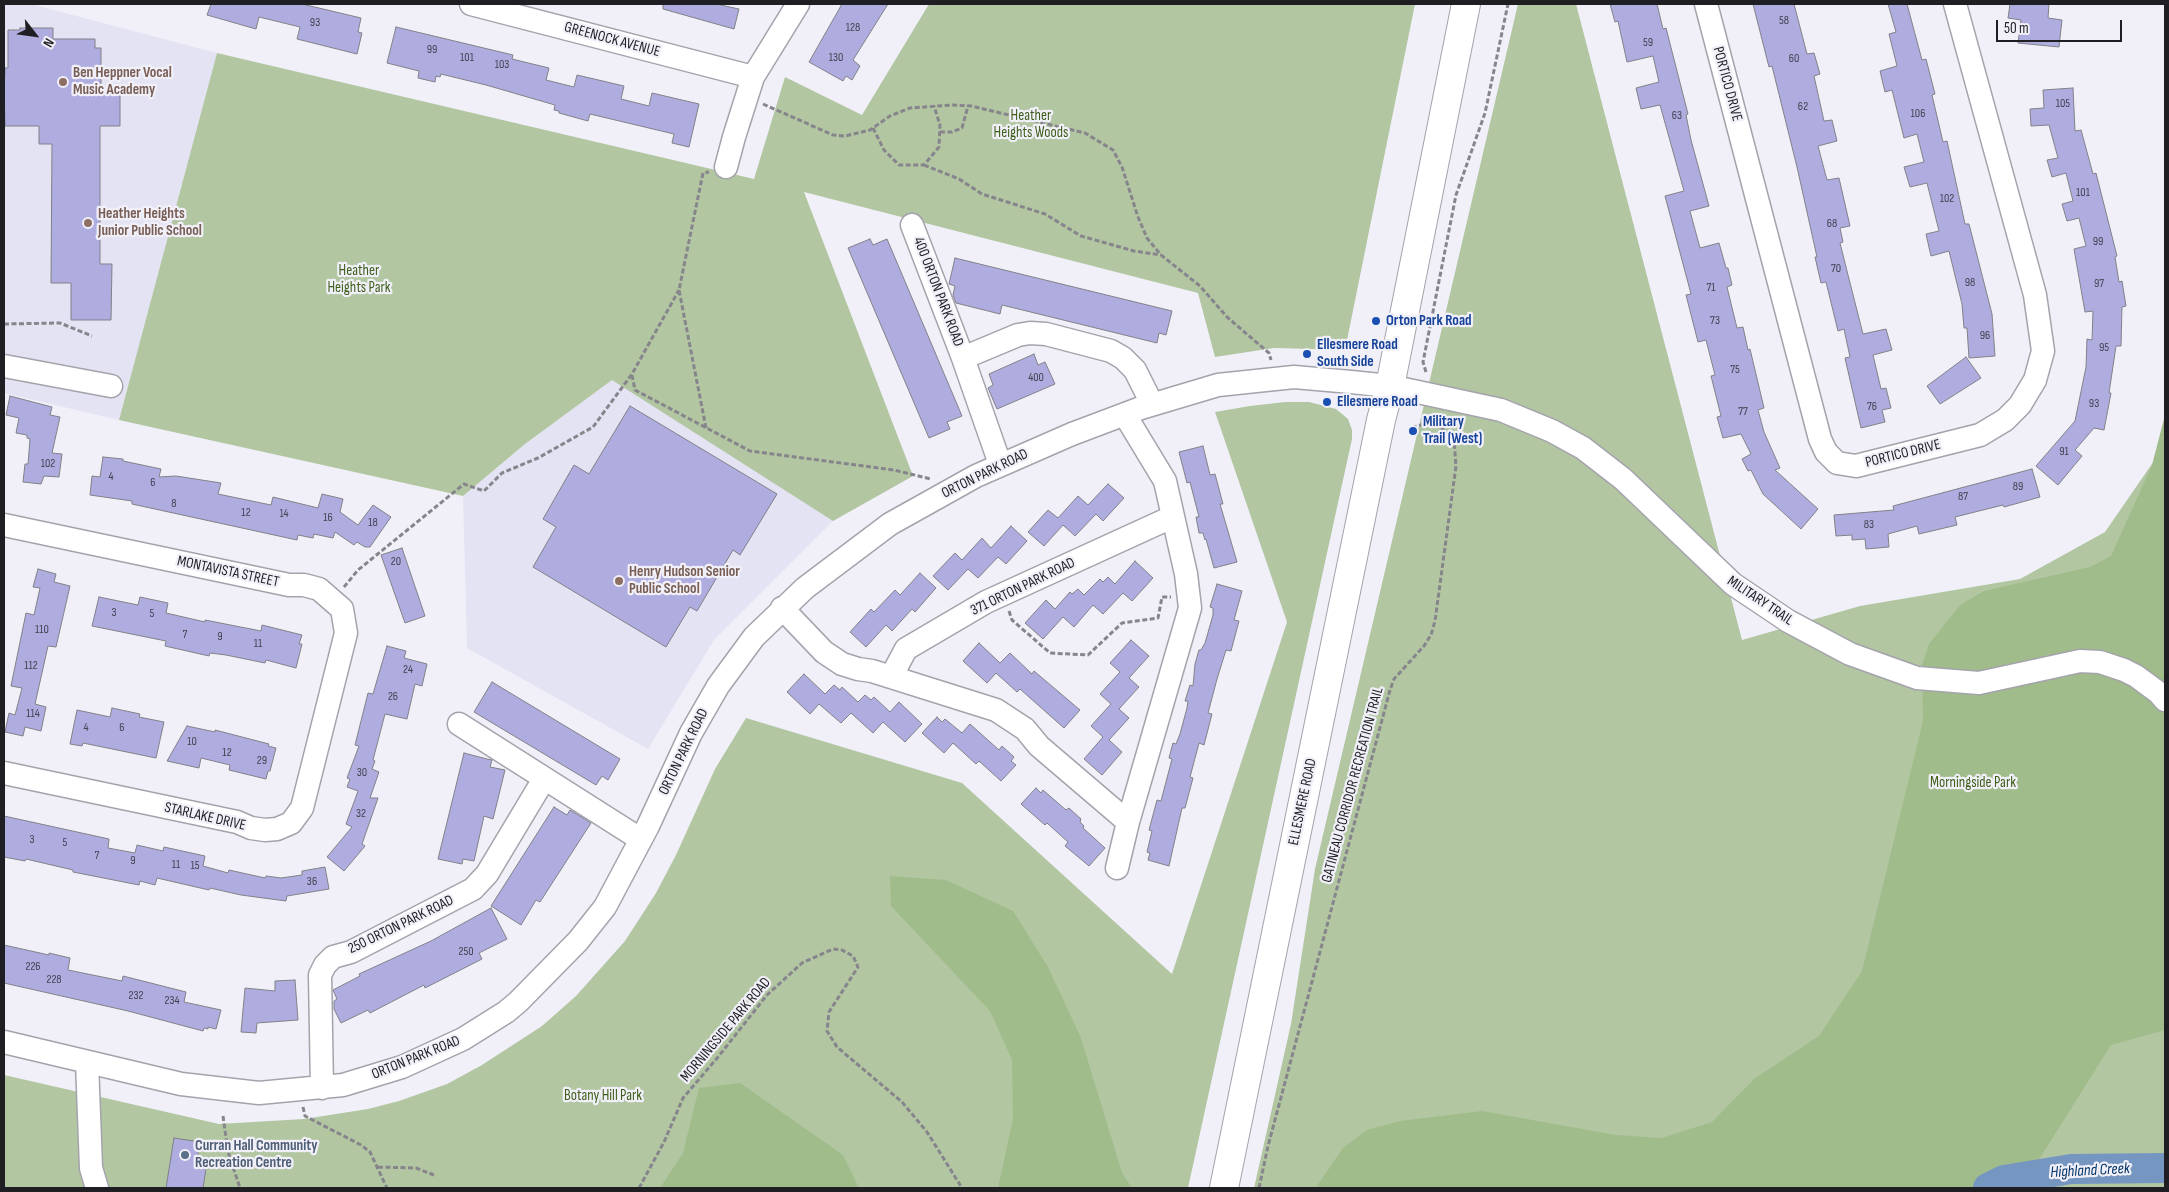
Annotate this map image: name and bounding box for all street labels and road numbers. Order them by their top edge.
street label: GREENOCK AVENUE [562,19,662,61]
street label: PORTICO DRIVE [1708,45,1746,123]
street label: 400 ORTON PARK ROAD [909,235,967,349]
street label: PORTICO DRIVE [1864,436,1942,472]
street label: ORTON PARK ROAD [939,445,1031,503]
street label: MONTAVISTA STREET [175,552,281,592]
street label: 371 ORTON PARK ROAD [968,554,1078,620]
street label: MILITARY TRAIL [1724,572,1796,630]
street label: GATINEAU CORRIDOR RECREATION TRAIL [1318,685,1388,885]
street label: ORTON PARK ROAD [655,706,713,798]
street label: ELLESMERE ROAD [1285,757,1321,847]
street label: STARLAKE DRIVE [163,799,247,835]
street label: 250 ORTON PARK ROAD [345,892,457,958]
street label: MORNINGSIDE PARK ROAD [677,974,775,1086]
street label: ORTON PARK ROAD [369,1032,463,1084]

